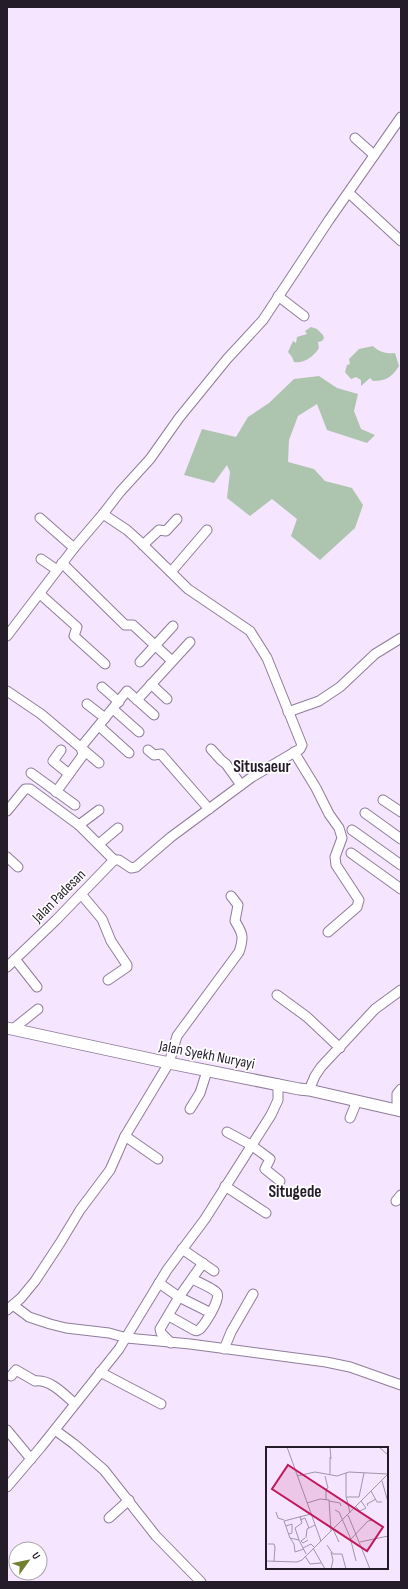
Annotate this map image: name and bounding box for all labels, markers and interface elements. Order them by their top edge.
district label: Situsaeur [233,757,291,777]
street label: Jalan Padesan [28,865,90,927]
street label: Jalan Syekh Nuryayi [157,1036,257,1074]
district label: Situgede [268,1182,322,1202]
inset map [266,1447,388,1569]
north arrow [8,1541,48,1581]
text: U [29,1550,43,1562]

